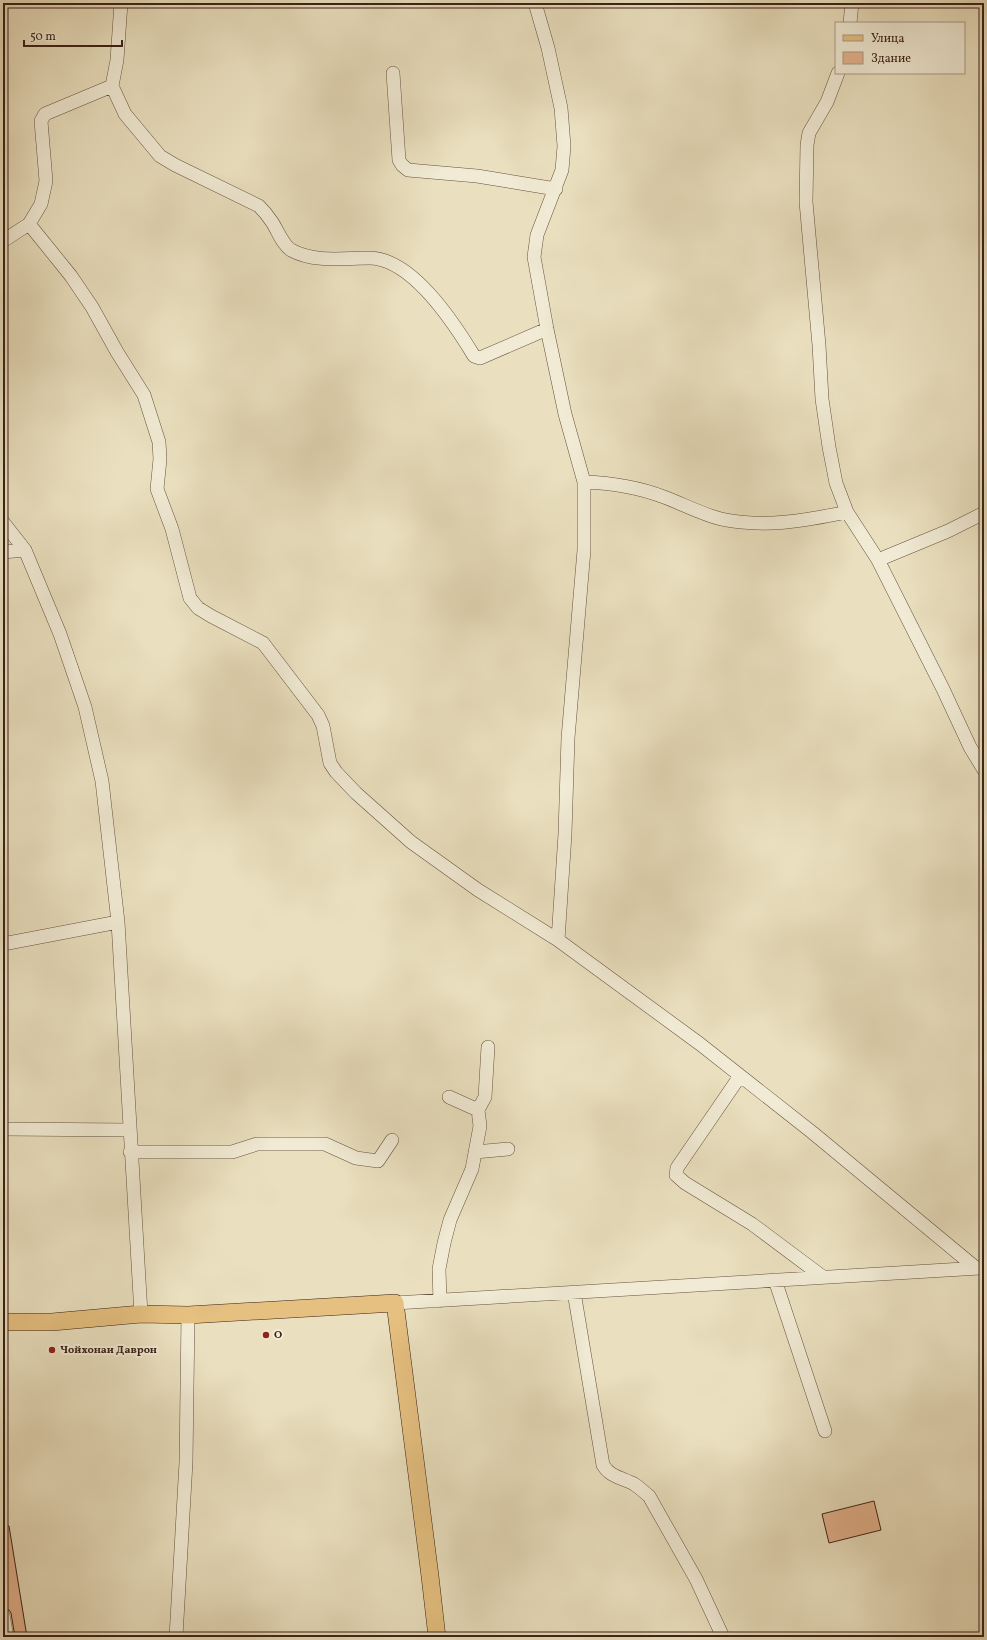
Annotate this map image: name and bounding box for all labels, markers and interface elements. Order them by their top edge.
scale bar [24,22,122,48]
legend [835,22,965,74]
text: 50 m [30,29,56,45]
text: Улица [871,31,904,47]
text: Здание [871,51,911,67]
place label: O [274,1328,282,1343]
marker: O [261,1330,271,1340]
place label: Чойхонаи Даврон [60,1343,157,1358]
marker: Чойхонаи Даврон [47,1345,57,1355]

